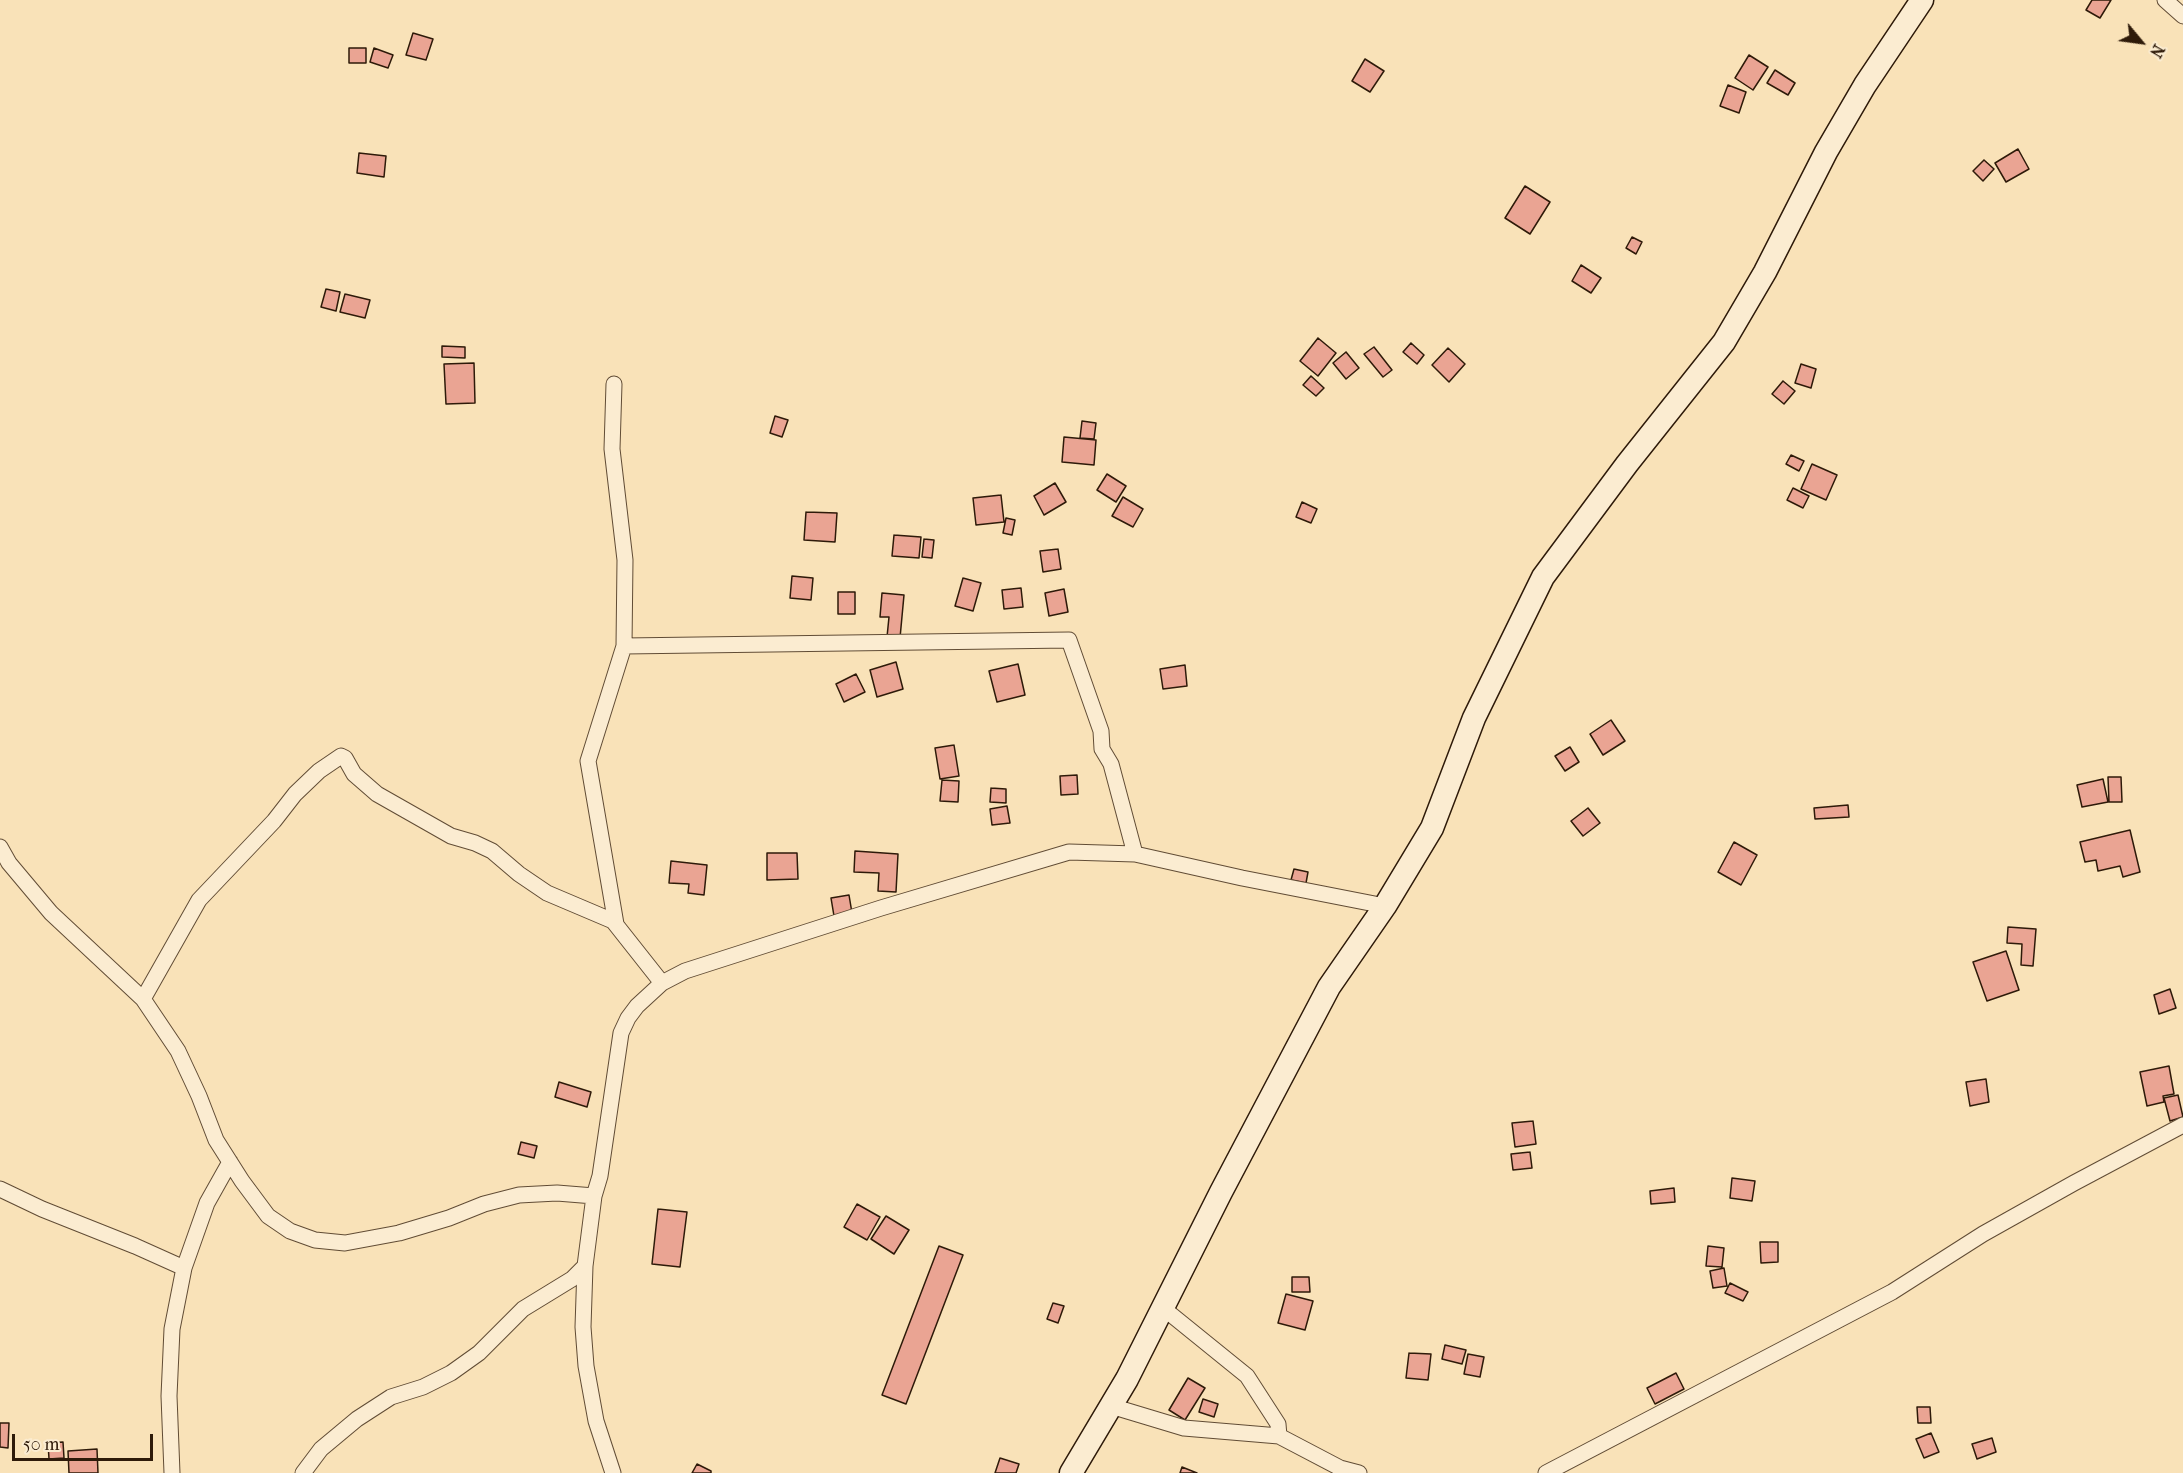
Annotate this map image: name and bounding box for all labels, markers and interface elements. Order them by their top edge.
north arrow [2111,12,2171,72]
text: N [2146,41,2168,61]
scale bar [15,1422,156,1460]
text: 50 m [23,1434,59,1455]

